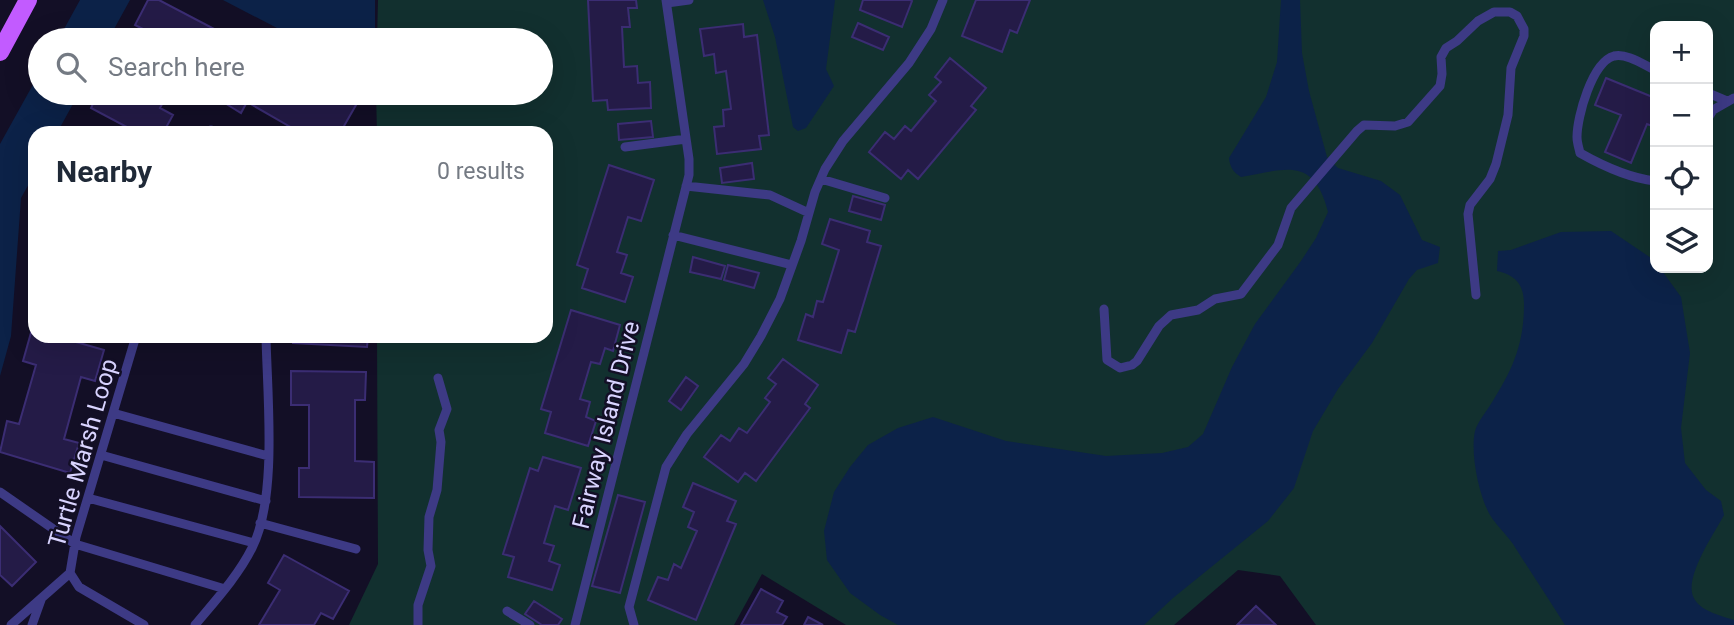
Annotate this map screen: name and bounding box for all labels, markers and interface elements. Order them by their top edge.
map controls [1650,21,1713,273]
button: + [1650,21,1713,84]
search box [28,28,553,105]
icon: search [52,48,90,86]
text: Search here [108,52,245,82]
button: − [1650,84,1713,147]
button: locate [1650,147,1713,210]
text: Nearby [56,154,152,189]
text: 0 results [437,158,525,185]
button: layers [1650,210,1713,273]
street label: Fairway Island Drive [567,318,645,532]
street label: Turtle Marsh Loop [43,355,123,551]

